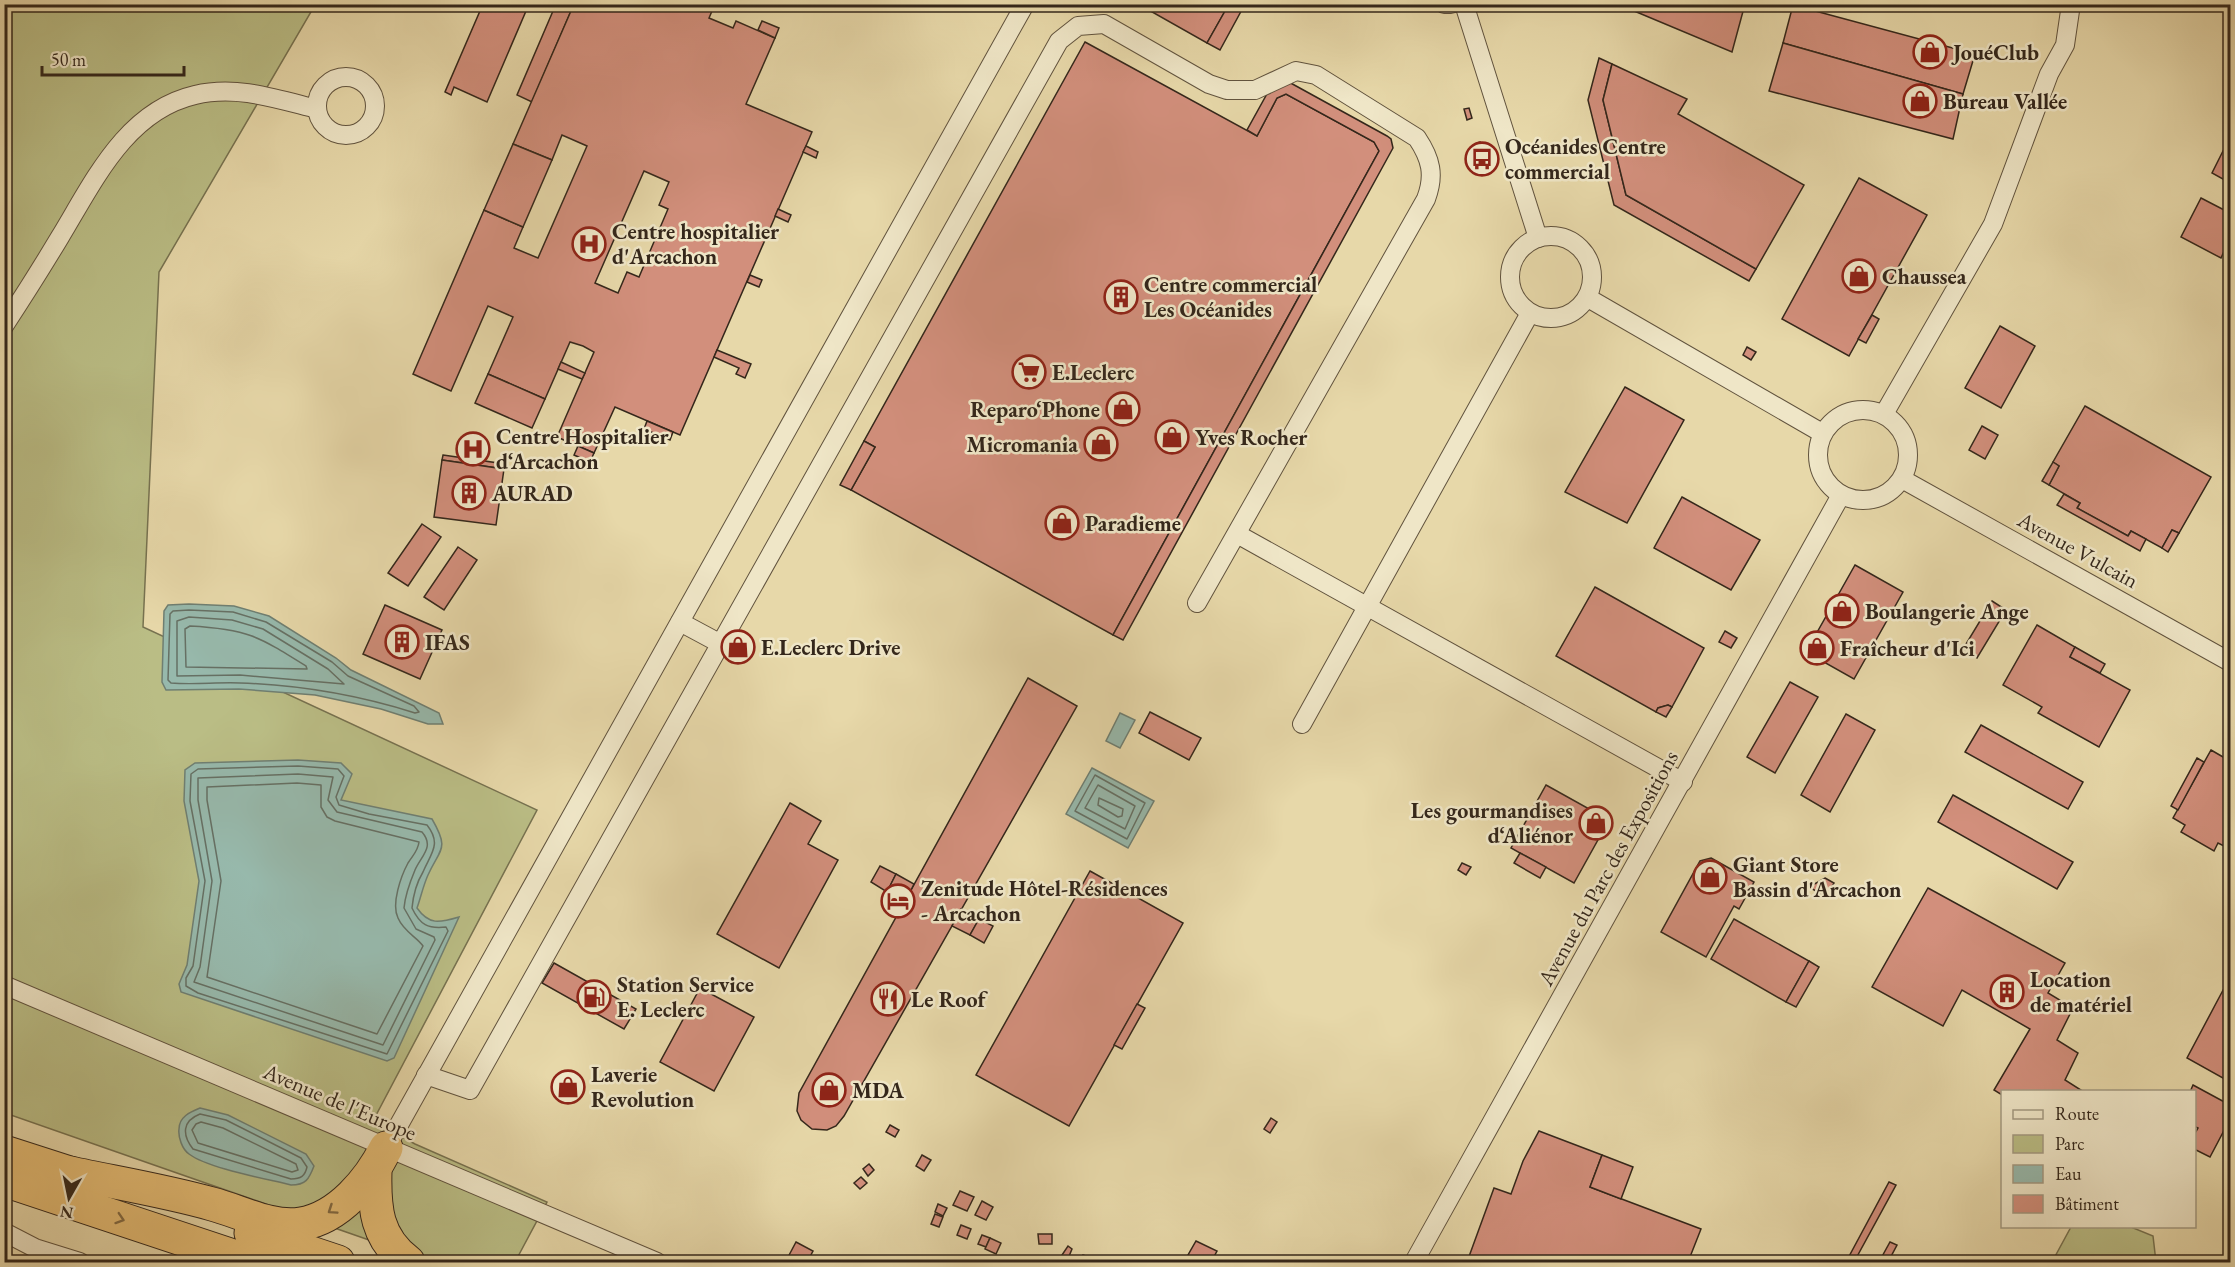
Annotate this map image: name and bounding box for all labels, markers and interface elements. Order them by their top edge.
shop icon: JouéClub [1912,34,1948,70]
place label: JouéClub [1951,38,2039,67]
scale bar [42,39,184,77]
text: 50 m [51,48,86,71]
shop icon: Bureau Vallée [1902,83,1938,119]
place label: Bureau Vallée [1943,87,2067,116]
place label: Océanides Centre commercial [1505,132,1666,186]
bus stop icon: Océanides Centre commercial [1464,141,1500,177]
place label: Centre hospitalier d'Arcachon [612,217,780,271]
hospital icon: Centre hospitalier d'Arcachon [571,226,607,262]
shop icon: Chaussea [1841,258,1877,294]
place label: Chaussea [1882,262,1967,291]
place label: Centre commercial Les Océanides [1144,270,1317,324]
building icon: Centre commercial Les Océanides [1103,279,1139,315]
supermarket icon: E.Leclerc [1011,354,1047,390]
place label: E.Leclerc [1052,358,1134,387]
shop icon: Reparo‘Phone [1105,391,1141,427]
place label: Reparo‘Phone [970,395,1100,424]
shop icon: Yves Rocher [1154,419,1190,455]
place label: Centre Hospitalier d‘Arcachon [496,422,669,476]
place label: Yves Rocher [1195,423,1308,452]
shop icon: Micromania [1083,426,1119,462]
place label: Micromania [966,430,1078,459]
hospital icon: Centre Hospitalier d‘Arcachon [455,431,491,467]
building icon: AURAD [451,475,487,511]
place label: AURAD [491,479,573,508]
street label: Avenue Vulcain [2012,504,2144,595]
shop icon: Paradieme [1044,505,1080,541]
place label: Paradieme [1085,509,1181,538]
shop icon: Boulangerie Ange [1824,593,1860,629]
place label: Boulangerie Ange [1865,597,2029,626]
building icon: IFAS [384,624,420,660]
place label: IFAS [425,628,470,657]
shop icon: E.Leclerc Drive [720,629,756,665]
shop icon: Fraîcheur d'Ici [1799,630,1835,666]
place label: E.Leclerc Drive [761,633,900,662]
place label: Fraîcheur d'Ici [1840,634,1975,663]
street label: Avenue du Parc des Expositions [1531,745,1685,992]
place label: Les gourmandises d‘Aliénor [1411,796,1574,850]
shop icon: Les gourmandises d‘Aliénor [1578,805,1614,841]
place label: Giant Store Bassin d'Arcachon [1733,850,1902,904]
shop icon: Giant Store Bassin d'Arcachon [1692,859,1728,895]
place label: Zenitude Hôtel-Résidences - Arcachon [921,874,1168,928]
hotel icon: Zenitude Hôtel-Résidences - Arcachon [880,883,916,919]
place label: Location de matériel [2030,965,2132,1019]
place label: Station Service E. Leclerc [617,970,754,1024]
building icon: Location de matériel [1989,974,2025,1010]
fuel station icon: Station Service E. Leclerc [576,979,612,1015]
restaurant icon: Le Roof [870,981,906,1017]
place label: Le Roof [911,985,988,1014]
street label: Avenue de l'Europe [258,1056,421,1147]
place label: Laverie Revolution [591,1060,695,1114]
shop icon: Laverie Revolution [550,1069,586,1105]
shop icon: MDA [811,1072,847,1108]
place label: MDA [852,1076,904,1105]
legend [2001,1090,2196,1228]
text: Route [2055,1102,2099,1125]
text: Parc [2055,1132,2085,1155]
text: Eau [2055,1162,2082,1185]
north arrow [39,1168,99,1228]
text: Bâtiment [2055,1192,2119,1215]
text: N [59,1201,75,1224]
one-way arrow [327,1203,338,1214]
one-way arrow [114,1211,125,1224]

